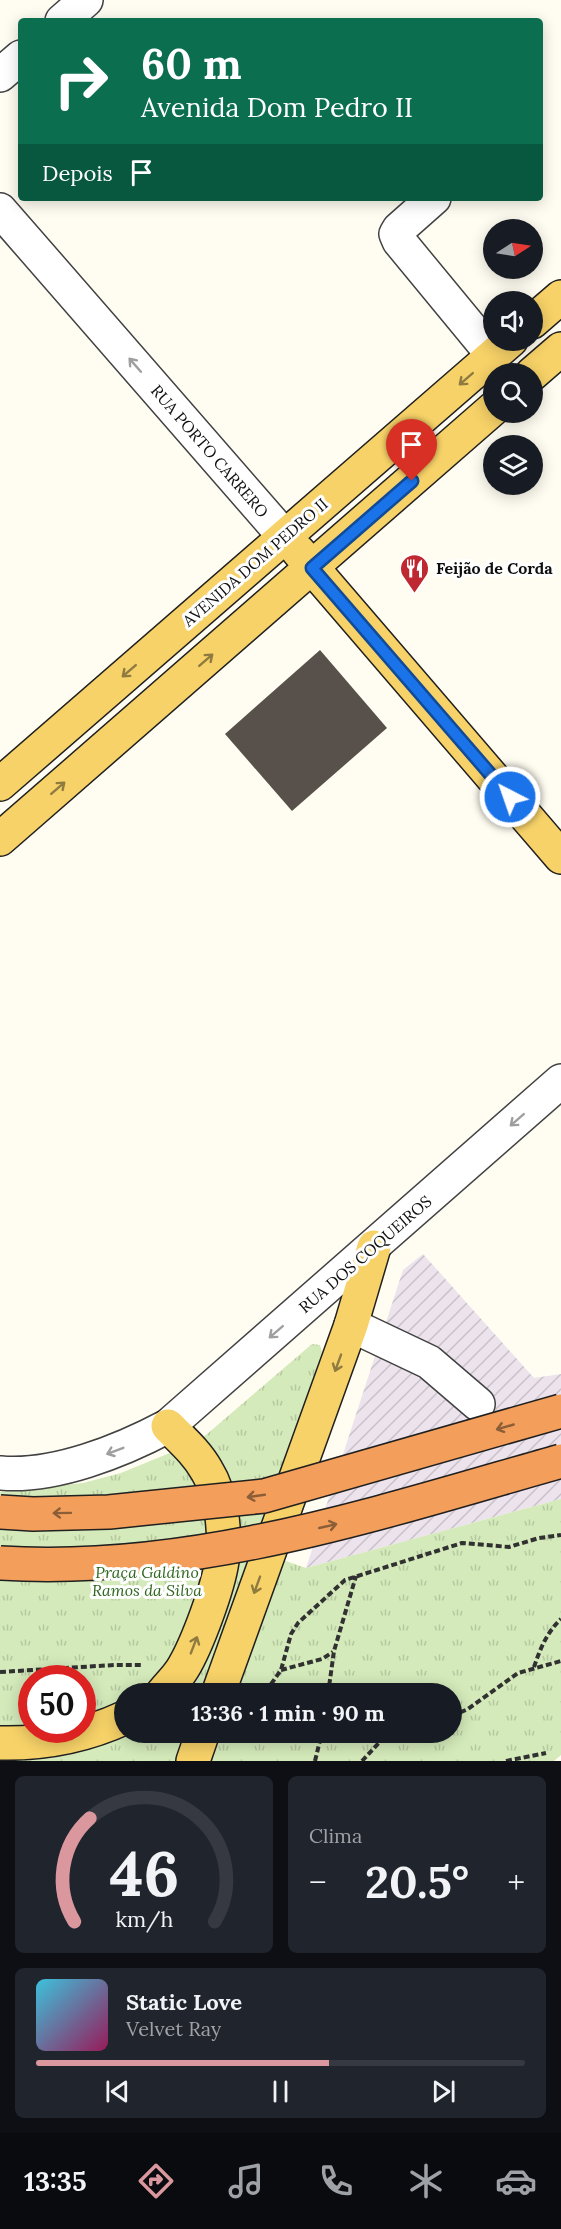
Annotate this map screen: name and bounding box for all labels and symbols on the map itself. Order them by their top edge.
north arrow [483,219,543,279]
one-way arrow [129,357,142,373]
one-way arrow [459,372,474,386]
street label: RUA PORTO CARRERO [147,381,273,521]
pin [386,419,437,481]
street label: AVENIDA DOM PEDRO II [178,494,332,631]
restaurant icon: Feijão de Corda [399,552,431,594]
place label: Feijão de Corda [436,558,553,578]
one-way arrow [198,654,214,667]
one-way arrow [121,664,137,677]
position arrow [478,765,542,829]
one-way arrow [50,781,65,795]
one-way arrow [510,1113,525,1127]
street label: RUA DOS COQUEIROS [294,1191,436,1317]
one-way arrow [269,1325,284,1339]
one-way arrow [331,1353,342,1371]
one-way arrow [496,1422,515,1433]
one-way arrow [106,1446,125,1457]
one-way arrow [247,1491,267,1502]
one-way arrow [53,1508,73,1519]
one-way arrow [318,1520,337,1532]
park label: Praça Galdino Ramos da Silva [92,1562,202,1600]
one-way arrow [251,1575,262,1594]
one-way arrow [189,1636,200,1655]
speed limit sign: 50 [18,1665,96,1743]

